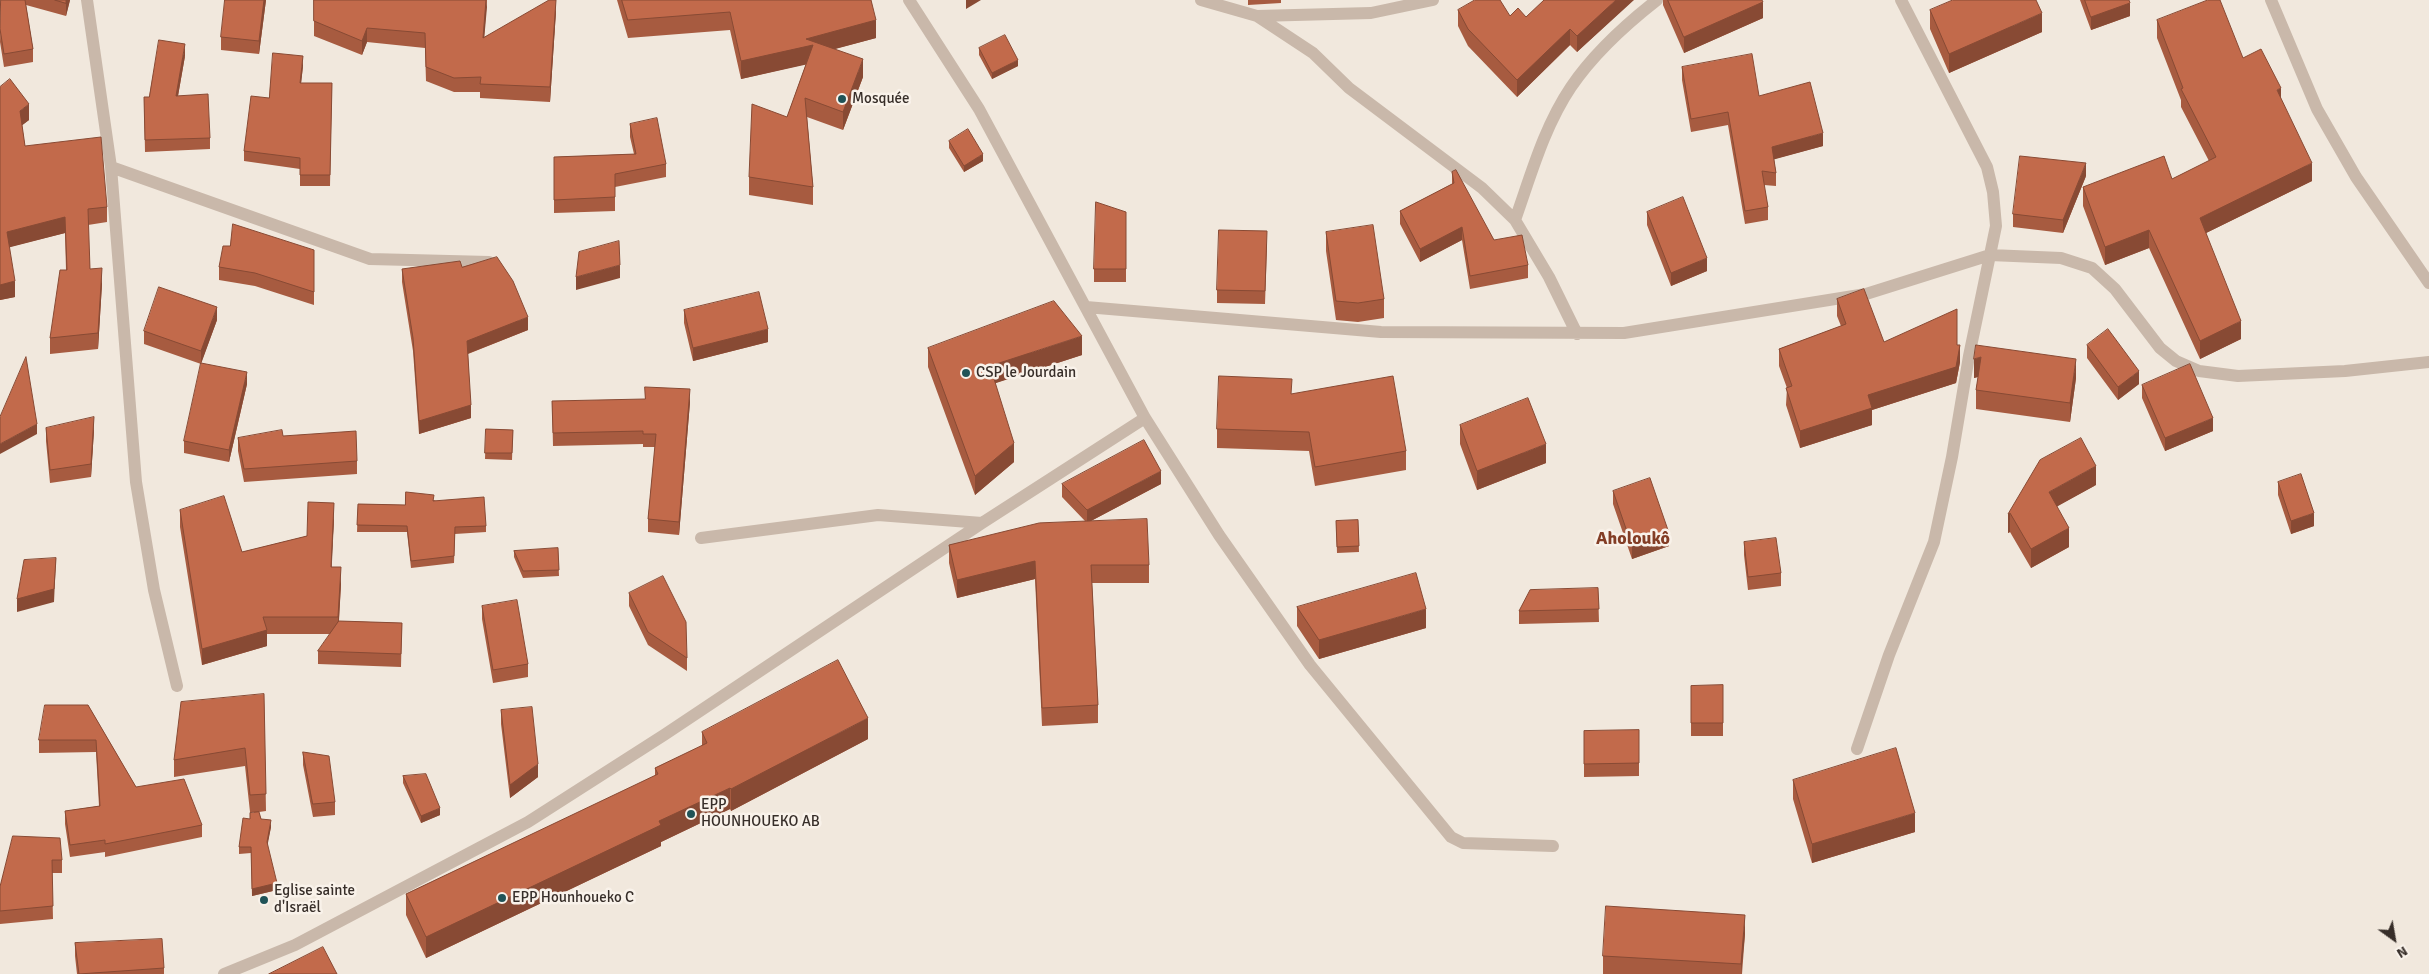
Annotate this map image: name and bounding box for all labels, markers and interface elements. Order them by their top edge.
place label: Mosquée [852,90,910,108]
marker: Mosquée [836,93,848,105]
place label: CSP le Jourdain [976,364,1076,382]
marker: CSP le Jourdain [960,367,972,379]
district label: Aholoukô [1596,528,1670,550]
place label: EPP HOUNHOUEKO AB [701,796,820,831]
marker: EPP HOUNHOUEKO AB [685,808,697,820]
place label: Eglise sainte d'Israël [274,882,355,917]
place label: EPP Hounhoueko C [512,889,634,907]
marker: EPP Hounhoueko C [496,892,508,904]
marker: Eglise sainte d'Israël [258,894,270,906]
north arrow [2369,914,2419,964]
text: N [2394,942,2411,962]

